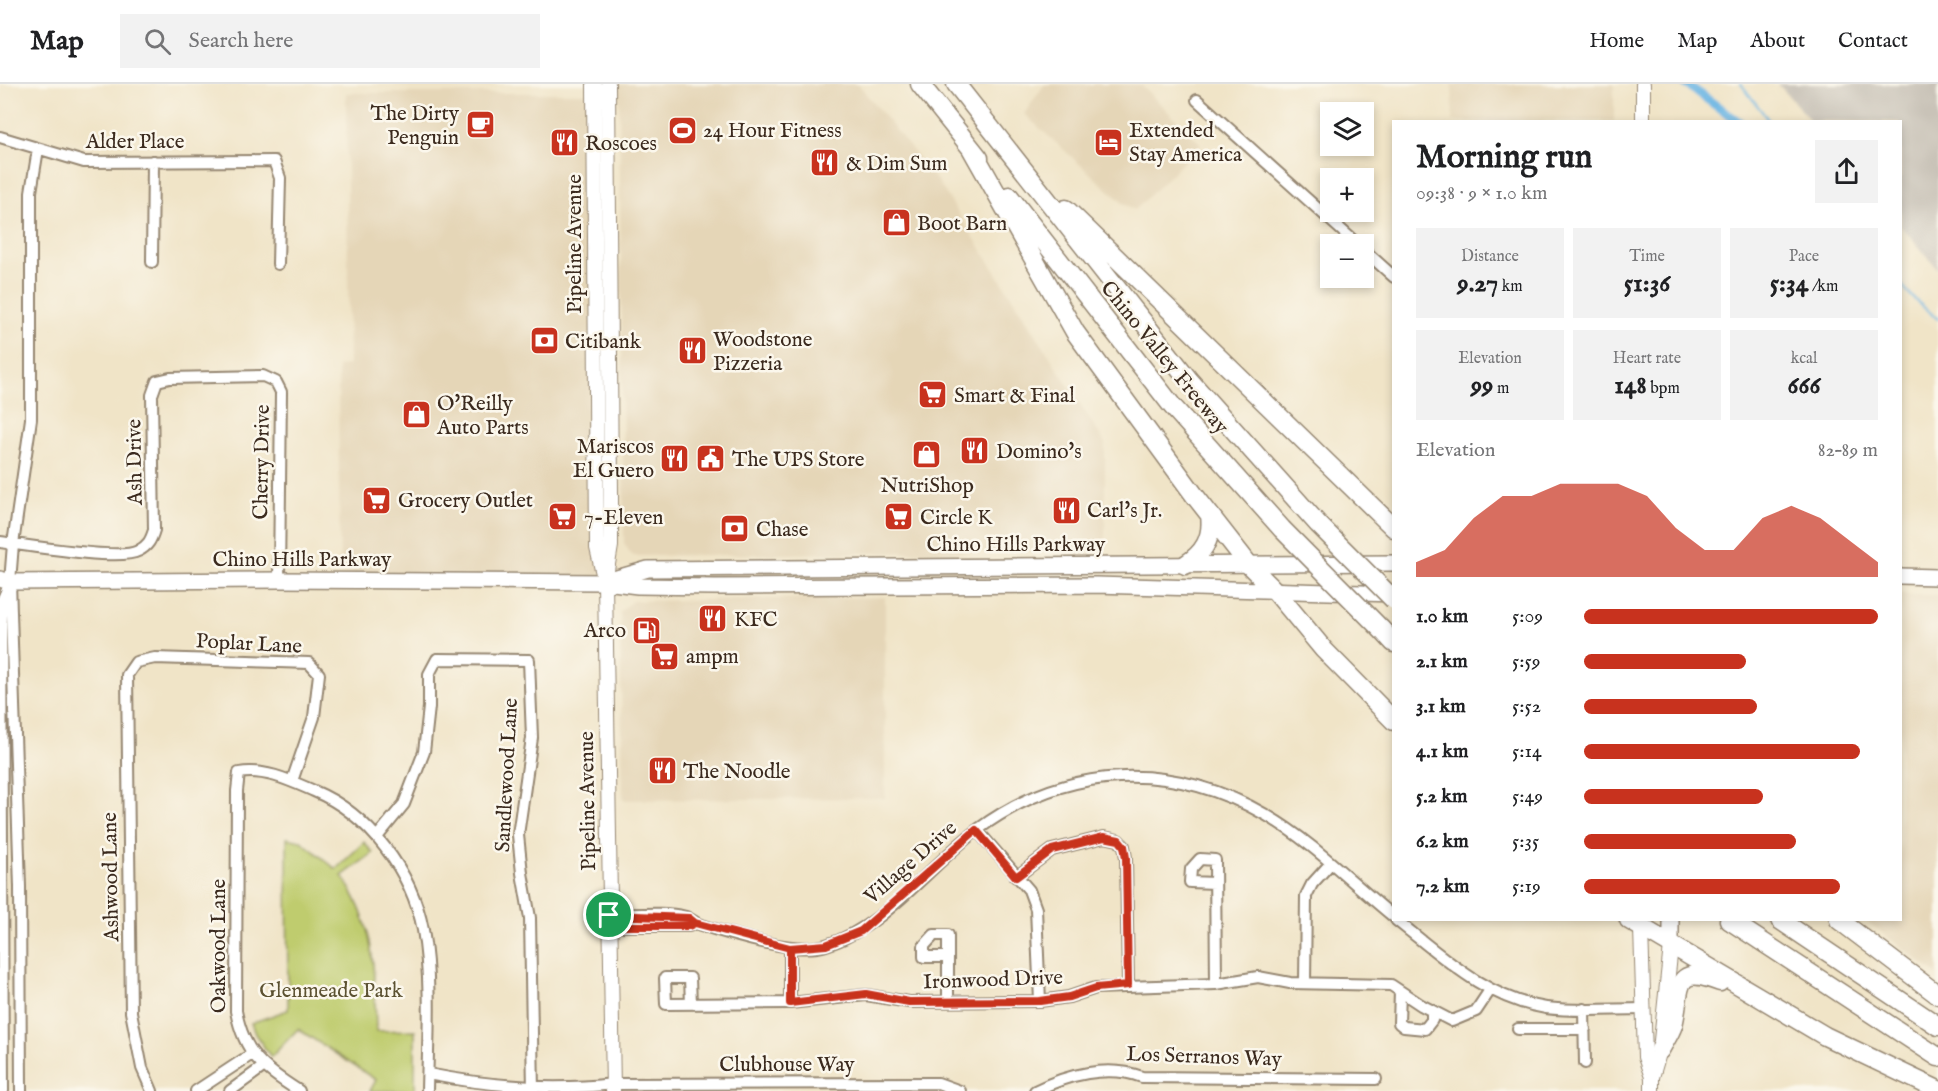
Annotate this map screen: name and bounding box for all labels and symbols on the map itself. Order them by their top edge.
place label: The Dirty Penguin [371,101,460,152]
cafe icon: The Dirty Penguin [464,109,496,141]
sports icon: 24 Hour Fitness [666,114,698,146]
place label: 24 Hour Fitness [703,118,842,145]
place label: Extended Stay America [1129,118,1243,169]
hotel icon: Extended Stay America [1092,126,1124,158]
restaurant icon: Roscoes [548,127,580,159]
street label: Alder Place [85,129,185,156]
place label: Roscoes [585,131,657,158]
restaurant icon: & Dim Sum [809,147,841,179]
place label: & Dim Sum [846,151,948,178]
street label: Pipeline Avenue [562,174,589,314]
shop icon: Boot Barn [880,207,912,239]
place label: Boot Barn [917,211,1007,238]
street label: Chino Valley Freeway [1094,276,1234,441]
bank icon: Citibank [528,325,560,357]
place label: Woodstone Pizzeria [713,327,813,378]
place label: Citibank [565,329,642,356]
restaurant icon: Woodstone Pizzeria [676,335,708,367]
supermarket icon: Smart & Final [917,379,949,411]
place label: Smart & Final [954,383,1075,410]
place label: O'Reilly Auto Parts [436,391,529,442]
shop icon: O'Reilly Auto Parts [400,399,432,431]
street label: Cherry Drive [248,404,277,520]
street label: Ash Drive [121,418,150,506]
place label: Mariscos El Guero [573,434,654,485]
restaurant icon: Domino's [959,435,991,467]
shop icon: NutriShop [911,438,943,470]
place label: Domino's [996,439,1082,466]
restaurant icon: Mariscos El Guero [659,442,691,474]
public building icon: The UPS Store [695,443,727,475]
place label: The UPS Store [732,447,865,474]
place label: NutriShop [880,473,974,500]
supermarket icon: Grocery Outlet [361,484,393,516]
place label: Grocery Outlet [398,488,533,515]
restaurant icon: Carl's Jr. [1050,494,1082,526]
place label: Carl's Jr. [1087,498,1162,525]
supermarket icon: 7-Eleven [547,501,579,533]
supermarket icon: Circle K [883,501,915,533]
place label: 7-Eleven [584,505,663,532]
place label: Circle K [920,505,993,532]
bank icon: Chase [719,513,751,545]
place label: Chase [756,517,809,544]
street label: Chino Hills Parkway [927,532,1106,559]
street label: Chino Hills Parkway [213,547,392,574]
restaurant icon: KFC [697,603,729,635]
place label: KFC [734,607,778,634]
fuel station icon: Arco [631,614,663,646]
place label: Arco [583,618,626,645]
street label: Poplar Lane [195,628,303,661]
supermarket icon: ampm [649,640,681,672]
place label: ampm [686,644,739,671]
street label: Sandlewood Lane [490,697,525,853]
street label: Pipeline Avenue [574,731,603,871]
restaurant icon: The Noodle [646,755,678,787]
place label: The Noodle [683,759,791,786]
street label: Ashwood Lane [97,812,126,943]
street label: Village Drive [858,815,963,912]
street label: Oakwood Lane [206,878,233,1013]
pin [583,889,634,940]
street label: Ironwood Drive [923,965,1064,996]
park label: Glenmeade Park [259,978,403,1005]
street label: Los Serranos Way [1126,1041,1283,1074]
street label: Clubhouse Way [719,1052,855,1079]

